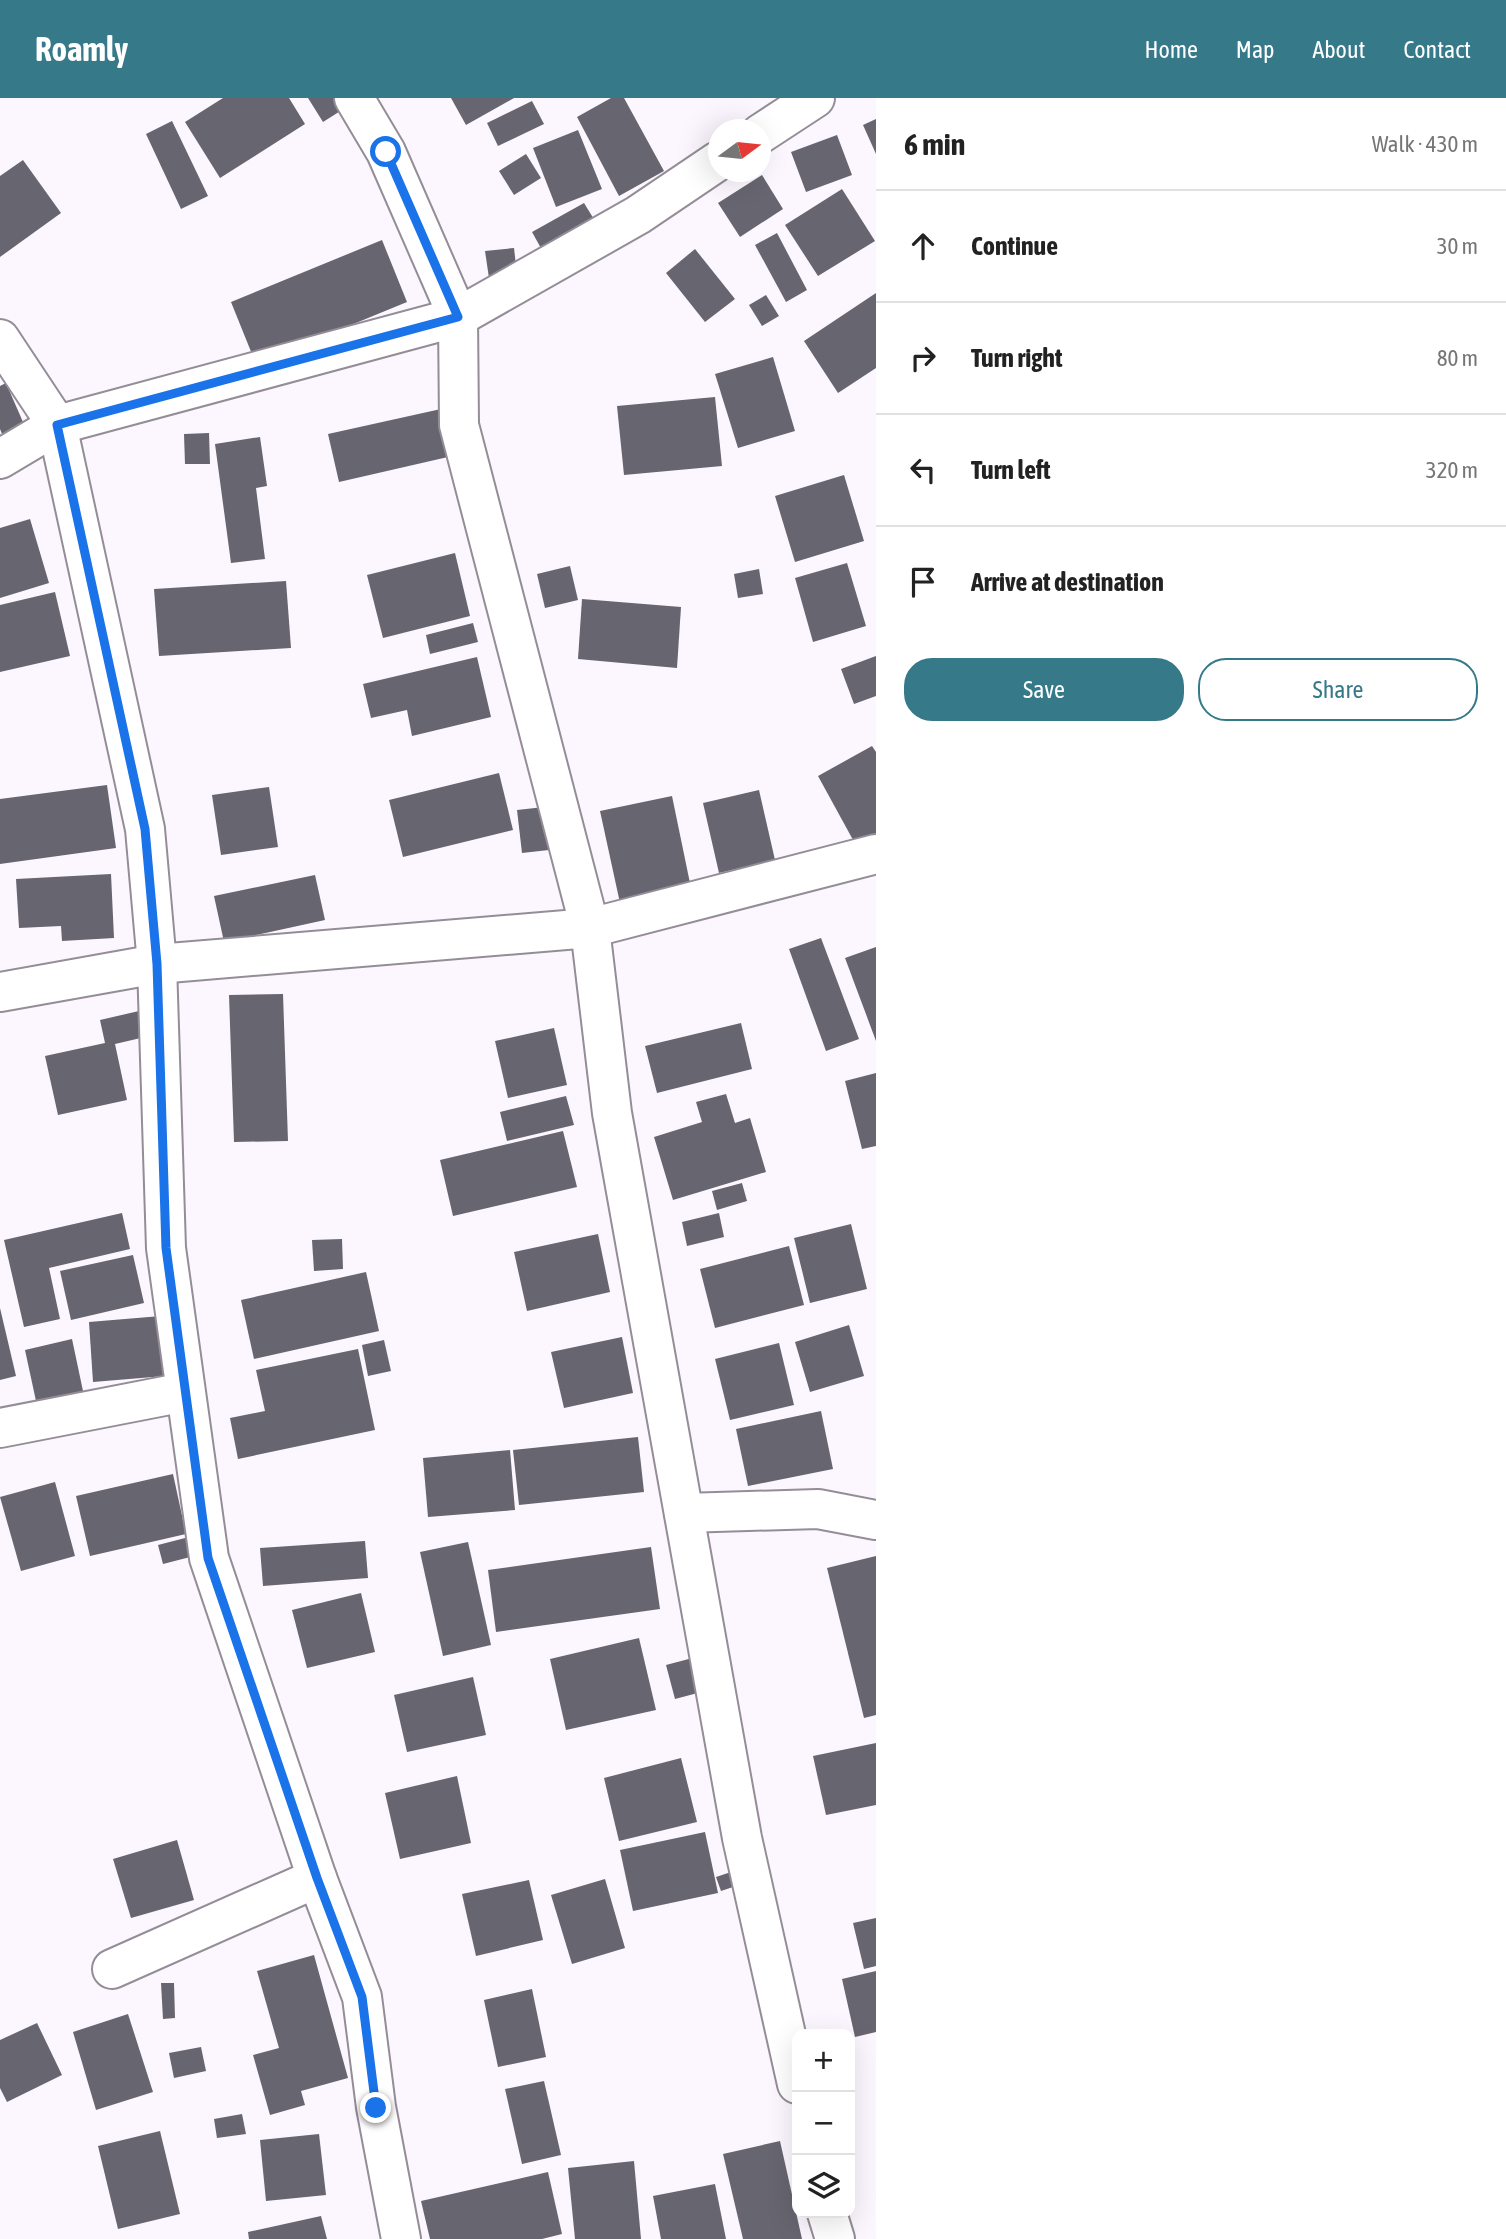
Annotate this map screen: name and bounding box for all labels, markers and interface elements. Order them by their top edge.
text: Roamly [35,30,128,68]
text: Home [1144,36,1198,63]
text: Map [1236,36,1274,63]
text: About [1312,36,1365,63]
text: Contact [1403,36,1471,63]
north arrow [708,119,771,182]
text: 6 min [904,127,965,161]
text: Walk · 430 m [1372,131,1478,157]
route start [370,136,401,167]
icon: ahead [904,227,942,265]
text: Continue [971,231,1058,261]
text: 30 m [1437,233,1478,259]
icon: right [904,339,942,377]
text: Turn right [971,343,1062,373]
text: 80 m [1437,345,1478,371]
icon: left [904,451,942,489]
text: Turn left [971,455,1051,485]
text: 320 m [1426,457,1478,483]
icon: arrive [904,563,942,601]
text: Arrive at destination [971,567,1164,597]
button: Save [904,658,1184,721]
button: Share [1198,658,1478,721]
map controls [792,2029,855,2218]
button: + [792,2029,855,2092]
route end [360,2092,391,2123]
button: − [792,2092,855,2155]
button: layers [792,2155,855,2218]

